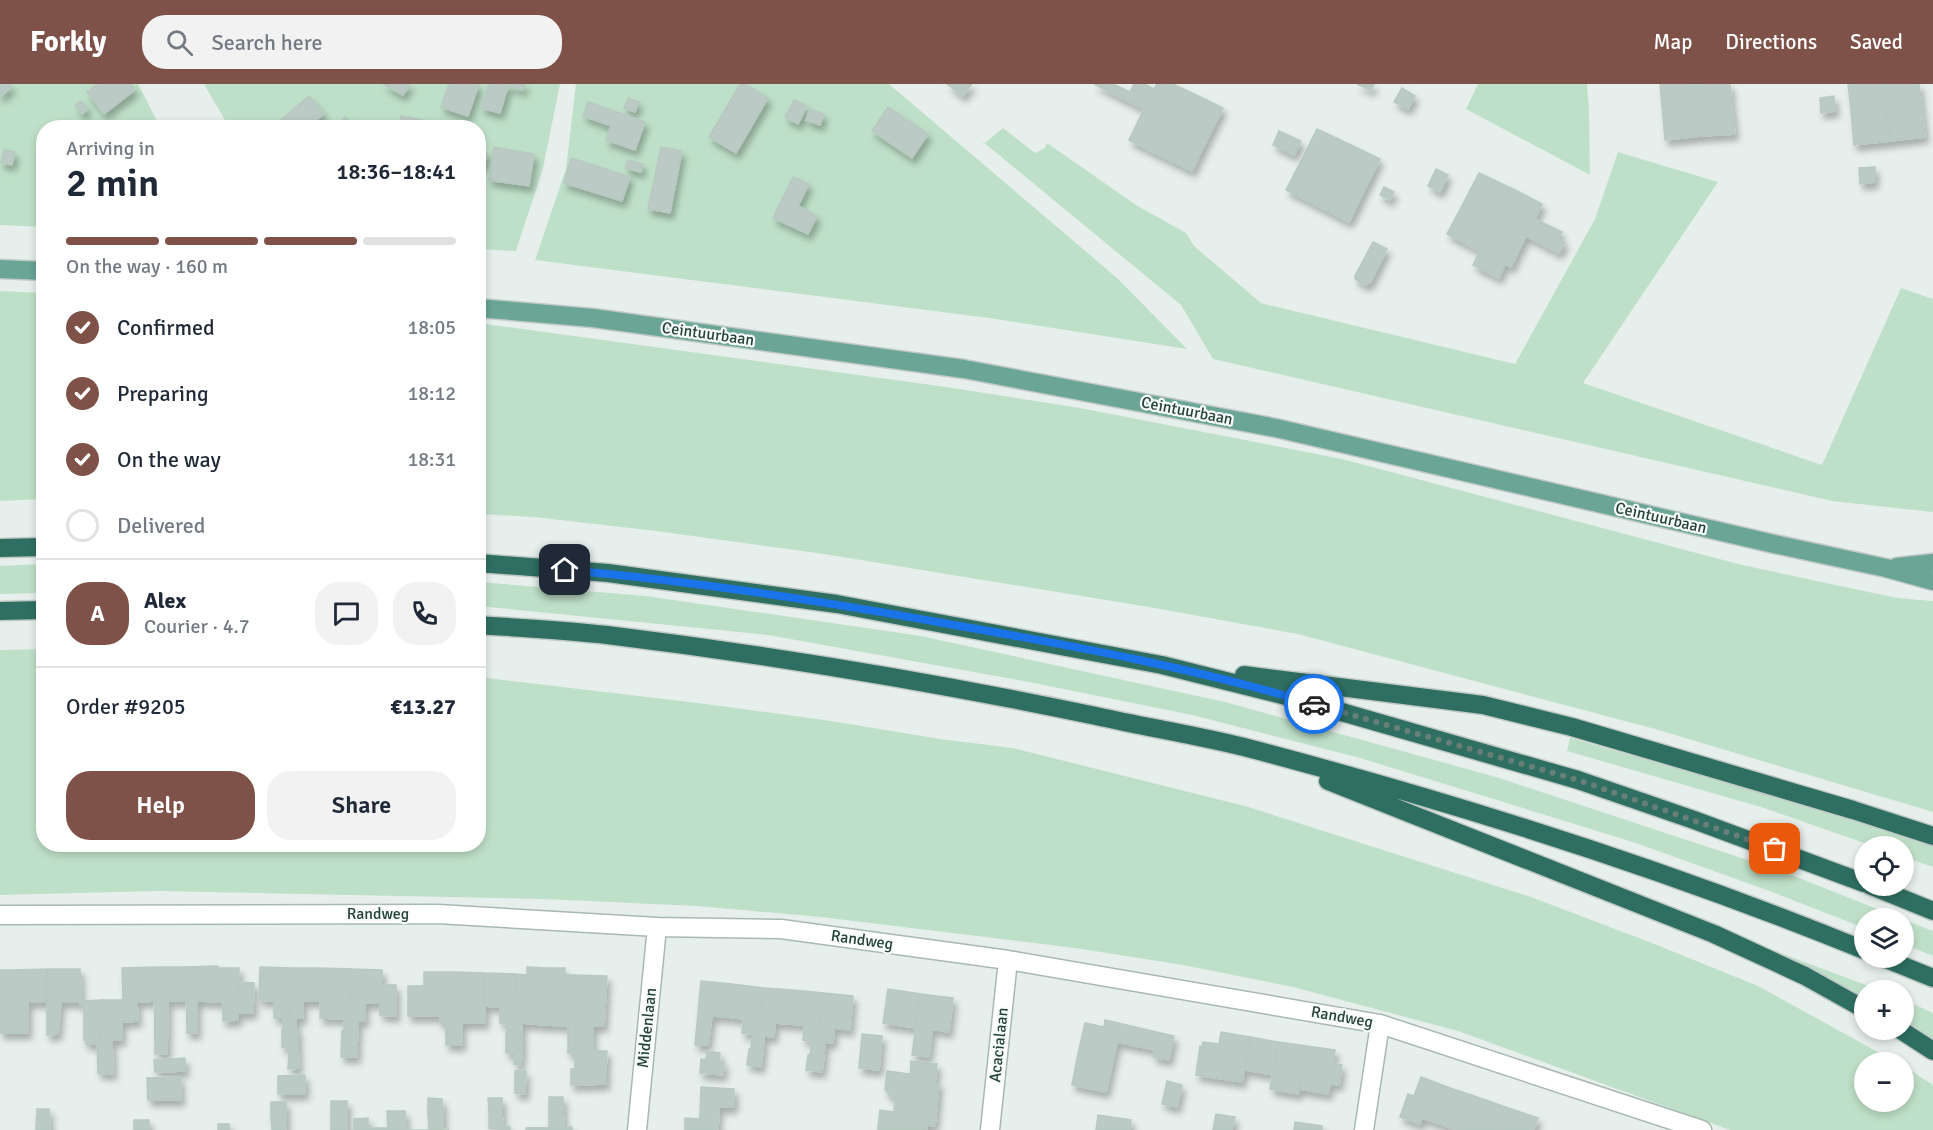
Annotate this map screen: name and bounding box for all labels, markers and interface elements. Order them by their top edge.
search box [142,15,562,69]
text: Forkly [30,25,106,59]
icon: search [163,26,196,59]
text: Search here [211,29,322,56]
text: Map [1654,29,1692,55]
text: Directions [1725,29,1817,55]
text: Saved [1850,29,1903,55]
text: Arriving in [66,136,155,161]
text: 18:36–18:41 [337,158,456,185]
text: 2 min [66,159,159,207]
text: On the way · 160 m [66,254,228,279]
icon: check [66,311,99,344]
text: Confirmed [117,314,215,341]
text: 18:05 [407,315,456,340]
street label: Ceintuurbaan [661,318,755,350]
icon: check [66,377,99,410]
text: Preparing [117,380,209,407]
text: 18:12 [407,381,456,406]
street label: Ceintuurbaan [1139,392,1235,430]
icon: check [66,443,99,476]
text: On the way [117,446,221,473]
text: 18:31 [407,447,456,472]
street label: Ceintuurbaan [1613,498,1709,538]
text: Delivered [117,512,205,539]
pin [539,544,590,595]
icon: home [548,553,581,586]
button: chat [315,582,378,645]
button: phone [393,582,456,645]
text: Alex [144,587,186,614]
text: A [90,600,105,627]
text: Courier · 4.7 [144,614,250,639]
courier [1284,674,1344,734]
icon: car [1298,688,1331,721]
text: Order #9205 [66,693,186,720]
text: €13.27 [390,693,456,720]
button: Help [66,771,255,840]
button: Share [267,771,456,840]
pin [1749,823,1800,874]
icon: bag [1758,832,1791,865]
map controls [1854,836,1914,1112]
button: locate [1854,836,1914,896]
street label: Randweg [347,904,409,924]
button: layers [1854,908,1914,968]
street label: Randweg [830,926,894,954]
button: + [1854,980,1914,1040]
street label: Middenlaan [633,987,661,1069]
street label: Randweg [1309,1002,1375,1032]
street label: Acacialaan [985,1007,1013,1083]
button: − [1854,1052,1914,1112]

